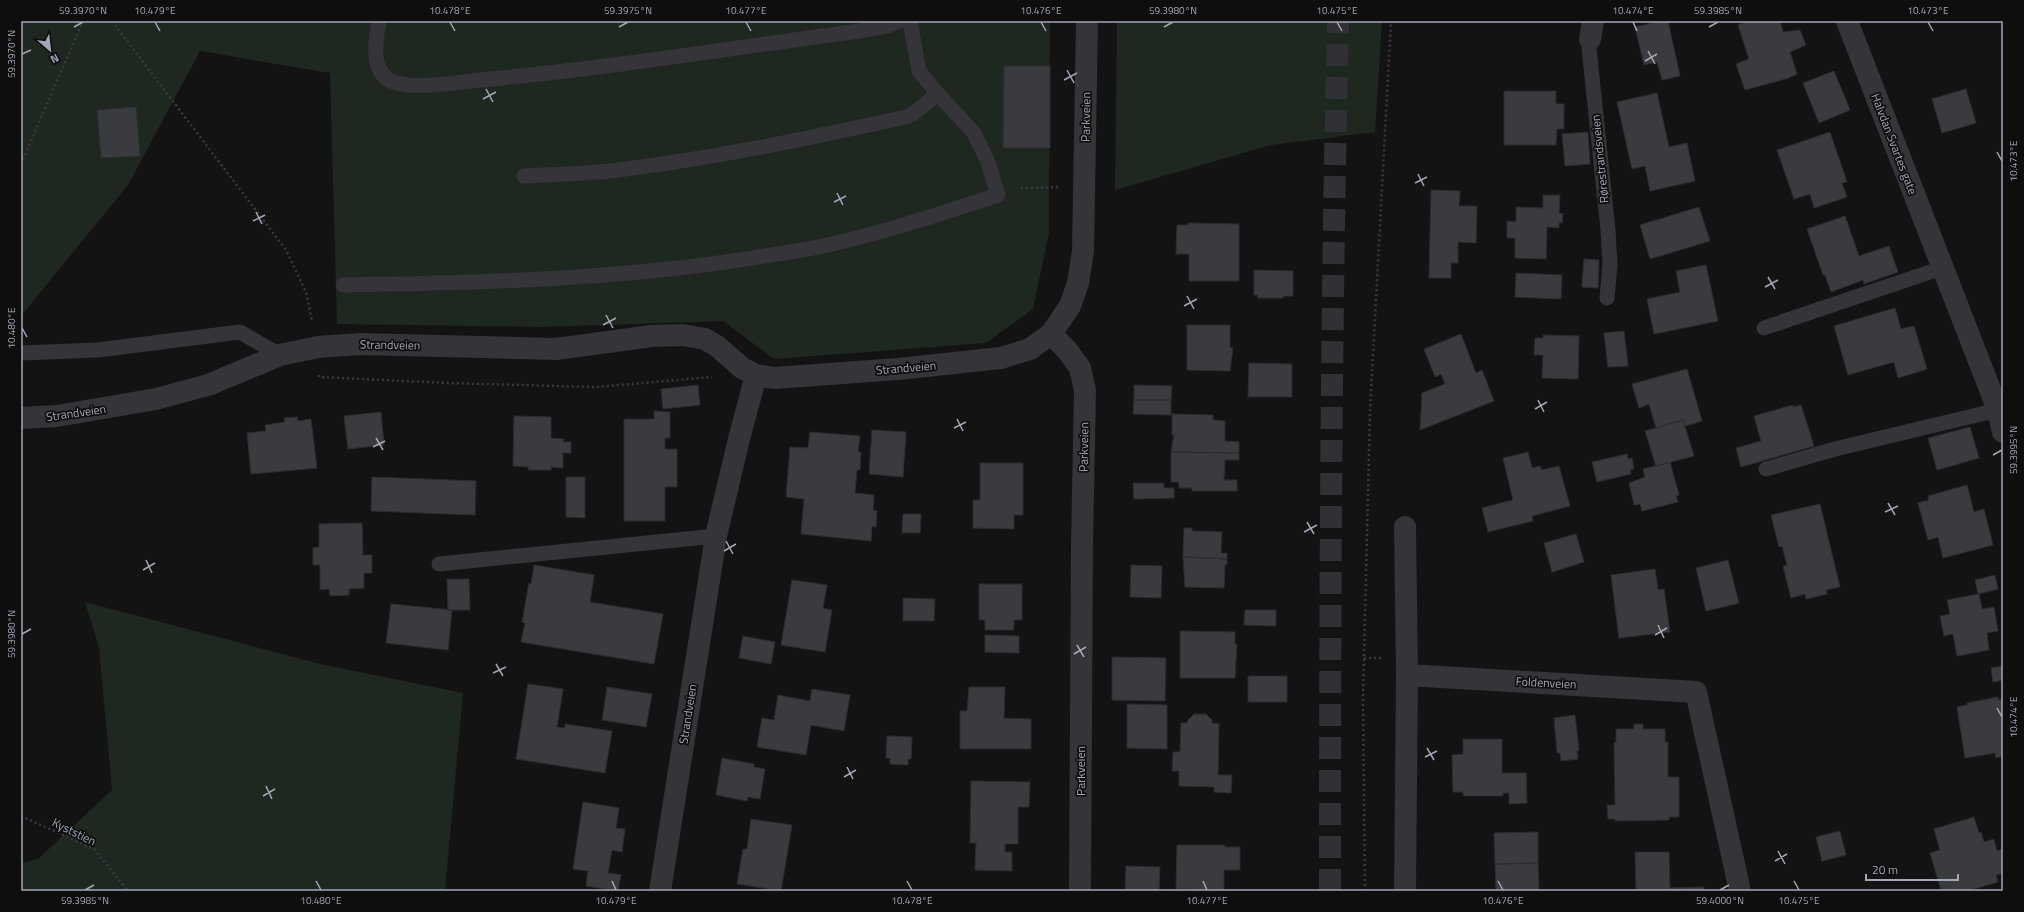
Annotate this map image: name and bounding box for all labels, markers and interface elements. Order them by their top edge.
text: 59.3970°N [59,3,107,18]
text: 10.479°E [134,3,176,18]
text: 10.478°E [429,3,471,18]
text: 59.3975°N [604,3,652,18]
text: 10.477°E [725,3,767,18]
text: 10.476°E [1020,3,1062,18]
text: 59.3980°N [1149,3,1197,18]
text: 10.475°E [1316,3,1358,18]
text: 10.474°E [1612,3,1654,18]
text: 59.3985°N [1694,3,1742,18]
text: 10.473°E [1907,3,1949,18]
text: 59.3970°N [4,30,19,78]
north arrow [30,30,70,70]
text: N [48,50,62,68]
street label: Halvdan Svartes gate [1866,90,1923,197]
street label: Parkveien [1076,92,1095,142]
street label: Rørestrandsveien [1585,114,1614,204]
text: 10.473°E [2006,140,2021,182]
text: 10.480°E [4,307,19,349]
street label: Strandveien [360,334,420,355]
street label: Strandveien [875,355,937,380]
street label: Strandveien [45,399,107,426]
street label: Parkveien [1074,422,1093,472]
text: 59.3995°N [2006,426,2021,474]
text: 59.3980°N [4,610,19,658]
street label: Foldenveien [1515,671,1577,694]
street label: Strandveien [673,683,702,745]
text: 10.474°E [2006,696,2021,738]
street label: Parkveien [1071,746,1090,796]
street label: Kyststien [49,813,99,850]
scale bar [1866,856,1958,882]
text: 20 m [1872,860,1898,879]
text: 59.3985°N [61,893,109,908]
text: 10.480°E [300,893,342,908]
text: 10.479°E [595,893,637,908]
text: 10.478°E [891,893,933,908]
text: 10.477°E [1186,893,1228,908]
text: 10.476°E [1482,893,1524,908]
text: 59.4000°N [1696,893,1744,908]
text: 10.475°E [1778,893,1820,908]

